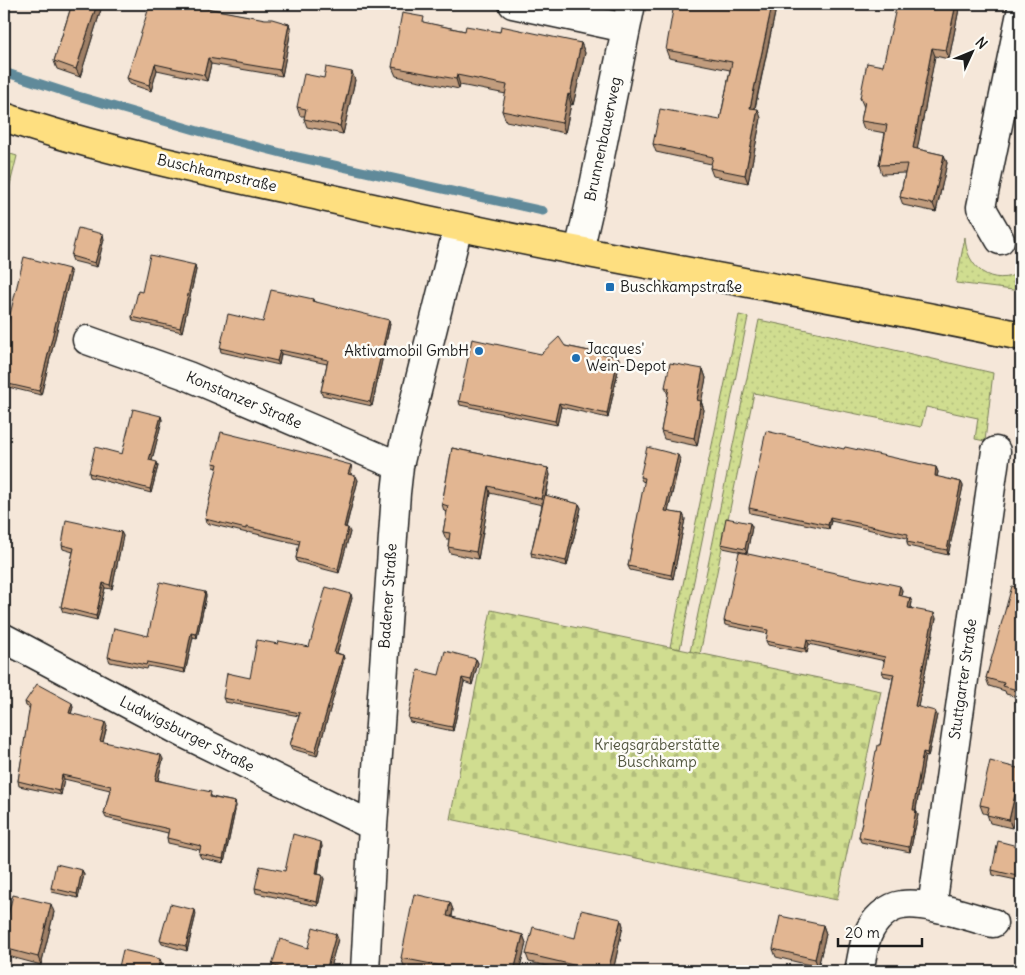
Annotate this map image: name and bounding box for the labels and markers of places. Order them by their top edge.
place label: Buschkampstraße [620,277,742,296]
marker: Buschkampstraße [604,281,616,293]
place label: Jacques' Wein-Depot [586,339,666,375]
place label: Aktivamobil GmbH [344,341,469,360]
marker: Aktivamobil GmbH [473,345,485,357]
marker: Jacques' Wein-Depot [570,352,582,364]

